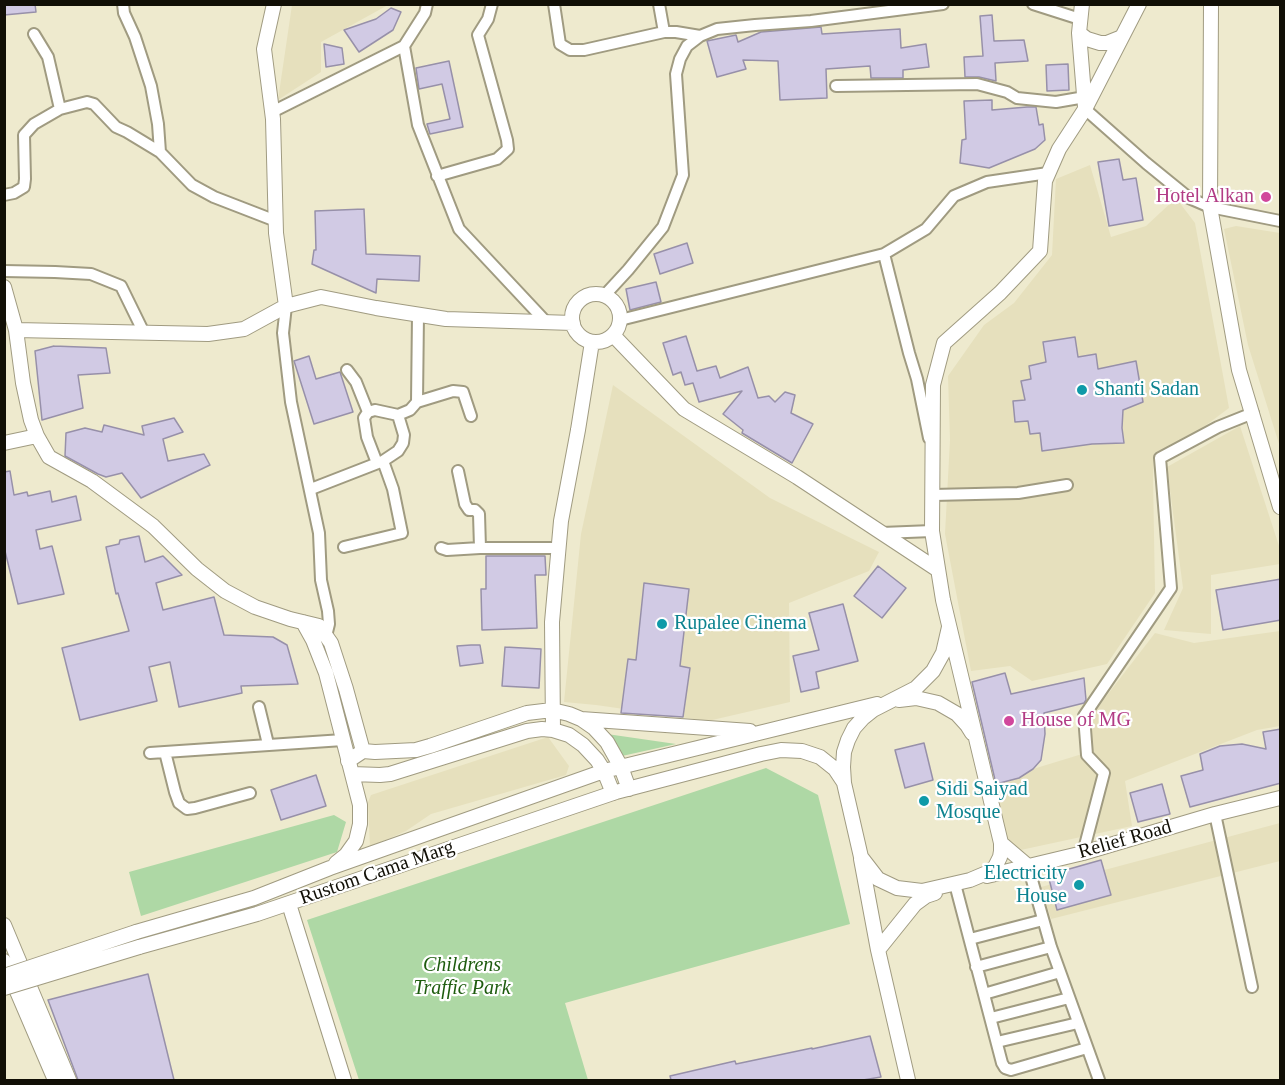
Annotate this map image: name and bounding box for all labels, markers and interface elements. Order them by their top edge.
place label: Hotel Alkan [1156,185,1254,209]
marker: Hotel Alkan [1259,190,1273,204]
place label: Shanti Sadan [1094,378,1199,402]
marker: Shanti Sadan [1075,383,1089,397]
place label: Rupalee Cinema [674,612,807,636]
marker: Rupalee Cinema [655,617,669,631]
place label: House of MG [1021,709,1131,733]
marker: House of MG [1002,714,1016,728]
place label: Sidi Saiyad Mosque [936,778,1028,825]
marker: Sidi Saiyad Mosque [917,794,931,808]
street label: Relief Road [1076,815,1174,865]
street label: Rustom Cama Marg [297,835,457,911]
place label: Electricity House [984,862,1067,909]
marker: Electricity House [1072,878,1086,892]
park label: Childrens Traffic Park [413,954,511,1001]

